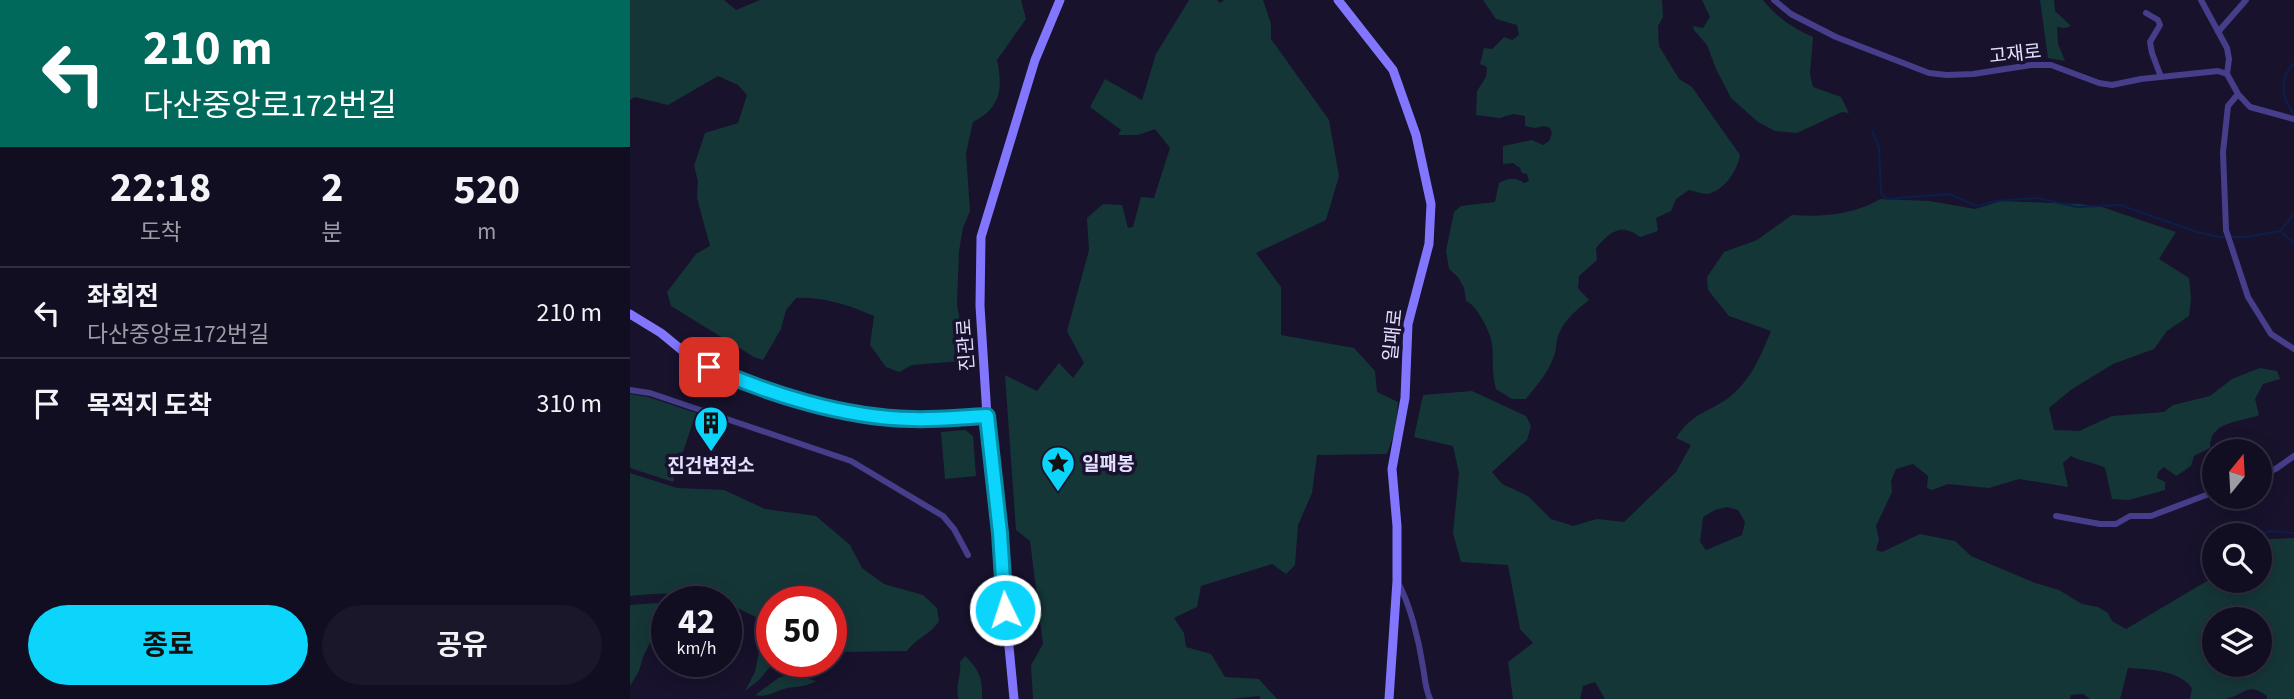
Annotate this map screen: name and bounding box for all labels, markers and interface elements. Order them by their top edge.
text: 210 m [143,14,272,84]
icon: left [28,28,119,119]
street label: 고재로 [1988,38,2043,71]
text: 다산중앙로172번길 [143,83,397,129]
text: 22:18 [110,158,211,218]
text: 2 [321,158,343,218]
text: 520 [453,160,520,220]
text: m [477,215,496,248]
text: 도착 [139,216,182,249]
text: 분 [322,216,343,249]
text: 좌회전 [87,278,159,315]
icon: left [28,294,66,332]
text: 210 m [536,294,602,331]
street label: 일패로 [1377,308,1410,363]
text: 다산중앙로172번길 [87,318,269,351]
street label: 진관로 [951,318,982,372]
pin [679,337,739,397]
icon: arrive [690,348,728,386]
icon: arrive [28,385,66,423]
text: 310 m [536,385,602,422]
text: 목적지 도착 [87,387,212,424]
building icon: 진건변전소 [692,404,730,453]
north arrow [2202,439,2272,509]
map controls [2202,439,2272,677]
place icon: 일패봉 [1039,444,1077,493]
place label: 일패봉 [1082,451,1134,478]
place label: 진건변전소 [667,453,755,480]
button: search [2202,523,2272,593]
position arrow [968,573,1042,647]
speed limit sign: 50 [756,586,847,677]
text: 42 [678,597,715,647]
button: 종료 [28,605,308,685]
button: 공유 [322,605,602,685]
button: layers [2202,607,2272,677]
text: km/h [677,636,716,661]

